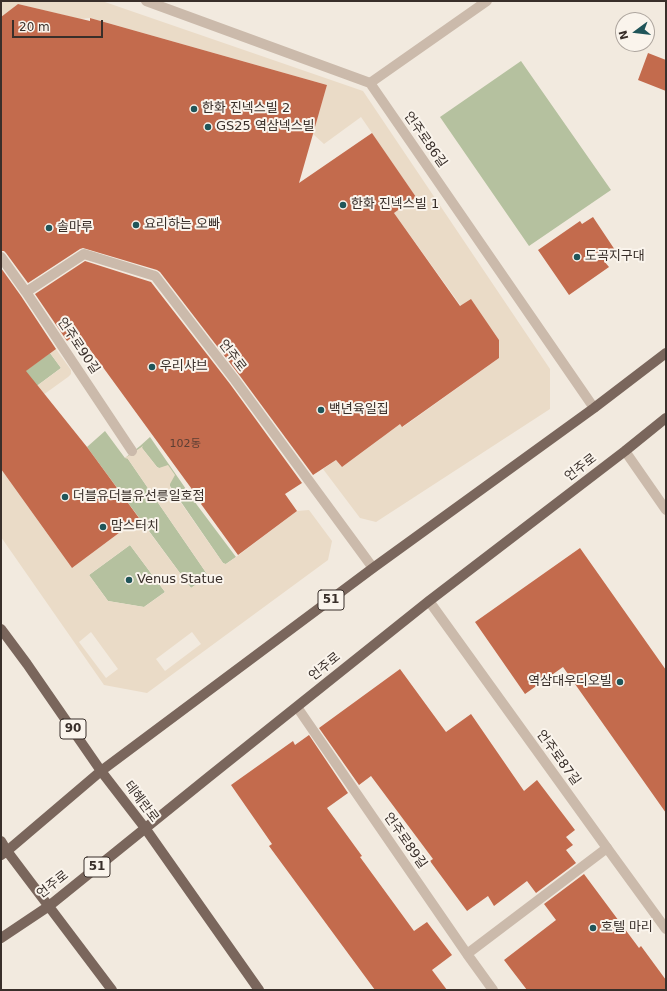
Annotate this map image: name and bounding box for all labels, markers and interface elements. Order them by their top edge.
scale bar [14,12,105,38]
north arrow [615,12,655,52]
text: 20 m [19,20,50,34]
text: N [616,29,631,41]
place label: 한화 진넥스빌 2 [202,101,290,117]
marker: 한화 진넥스빌 2 [189,104,199,114]
street label: 언주로86길 [400,109,450,171]
place label: GS25 역삼넥스빌 [216,119,315,135]
marker: GS25 역삼넥스빌 [203,122,213,132]
place label: 한화 진넥스빌 1 [351,197,439,213]
marker: 한화 진넥스빌 1 [338,200,348,210]
place label: 요리하는 오빠 [144,217,220,233]
place label: 솔마루 [57,220,93,236]
marker: 요리하는 오빠 [131,220,141,230]
marker: 솔마루 [44,223,54,233]
place label: 도곡지구대 [585,249,645,265]
marker: 도곡지구대 [572,252,582,262]
street label: 언주로90길 [54,315,102,377]
street label: 언주로 [215,337,249,375]
place label: 우리샤브 [160,359,208,375]
marker: 우리샤브 [147,362,157,372]
place label: 백년육일집 [329,402,389,418]
marker: 백년육일집 [316,405,326,415]
house number: 102동 [169,437,201,451]
street label: 언주로 [562,451,600,485]
place label: 더블유더블유선릉일호점 [73,489,205,505]
marker: 더블유더블유선릉일호점 [60,492,70,502]
place label: 맘스터치 [111,519,159,535]
marker: 맘스터치 [98,522,108,532]
place label: Venus Statue [137,572,223,588]
marker: Venus Statue [124,575,134,585]
road number: 51 [318,590,344,610]
street label: 언주로 [306,650,344,684]
place label: 역삼대우디오빌 [528,674,612,690]
marker: 역삼대우디오빌 [615,677,625,687]
road number: 90 [60,719,86,739]
street label: 언주로87길 [533,727,583,789]
street label: 테헤란로 [120,778,162,826]
street label: 언주로89길 [380,810,430,872]
road number: 51 [84,857,110,877]
street label: 언주로 [34,868,72,902]
place label: 호텔 마리 [601,920,653,936]
marker: 호텔 마리 [588,923,598,933]

